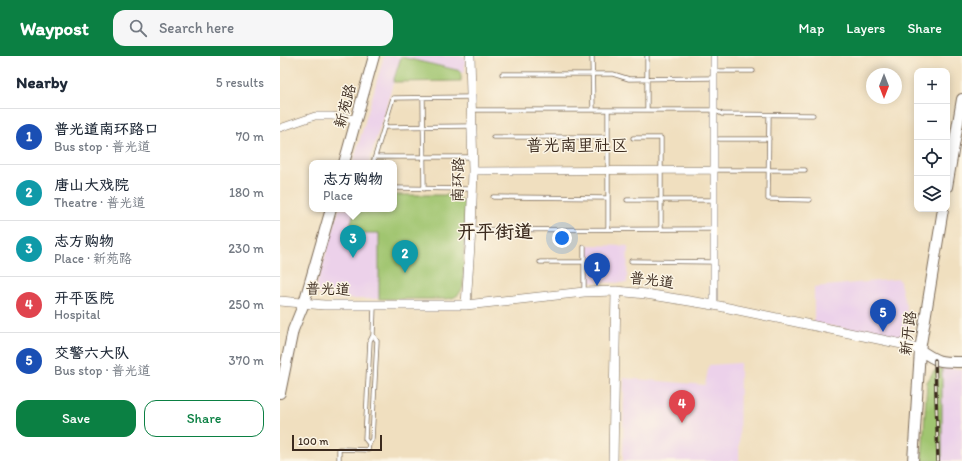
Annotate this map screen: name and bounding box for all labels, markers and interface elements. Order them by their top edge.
search box [113,10,393,46]
text: Waypost [20,17,89,40]
icon: search [127,17,149,39]
text: Search here [159,19,234,37]
text: Map [799,20,824,37]
text: Layers [846,20,885,37]
text: Share [907,20,942,37]
north arrow [866,68,902,104]
map controls [914,68,950,212]
button: + [914,68,950,104]
text: Nearby [16,72,68,92]
text: 5 results [216,75,264,90]
street label: 新苑路 [330,82,360,130]
button: − [914,104,950,140]
text: 普光道南环路口 [54,120,159,138]
text: 1 [26,129,32,144]
text: 70 m [236,129,264,144]
district label: 普光南里社区 [526,135,628,155]
text: Bus stop · 普光道 [54,139,150,154]
button: locate [914,140,950,176]
street label: 南环路 [449,157,467,203]
popup [309,160,397,212]
text: 志方购物 [323,170,383,188]
text: 唐山大戏院 [54,176,129,194]
button: layers [914,176,950,212]
text: 2 [26,185,32,200]
text: 180 m [229,185,264,200]
text: Place [323,188,353,203]
text: Theatre · 普光道 [54,195,145,210]
district label: 开平街道 [457,220,533,243]
pin: 3 [340,225,366,258]
your location [552,228,572,248]
text: 志方购物 [54,232,114,250]
pin: 2 [392,240,418,273]
text: 3 [25,241,33,256]
text: 230 m [228,241,264,256]
text: Place · 新苑路 [54,251,132,266]
pin: 1 [584,253,610,286]
street label: 普光道 [629,268,675,292]
street label: 普光道 [305,279,351,299]
text: 开平医院 [54,289,114,307]
text: 4 [25,297,33,312]
text: 250 m [228,297,264,312]
pin: 5 [870,299,896,332]
text: Hospital [54,307,101,322]
street label: 新开路 [896,310,920,356]
text: 交警六大队 [54,344,129,362]
text: 5 [26,353,32,368]
text: 370 m [229,353,264,368]
text: Bus stop · 普光道 [54,363,150,378]
pin: 4 [669,390,695,423]
button: Save [16,400,136,437]
button: Share [144,400,264,437]
scale bar [292,433,382,452]
text: 100 m [298,435,328,448]

